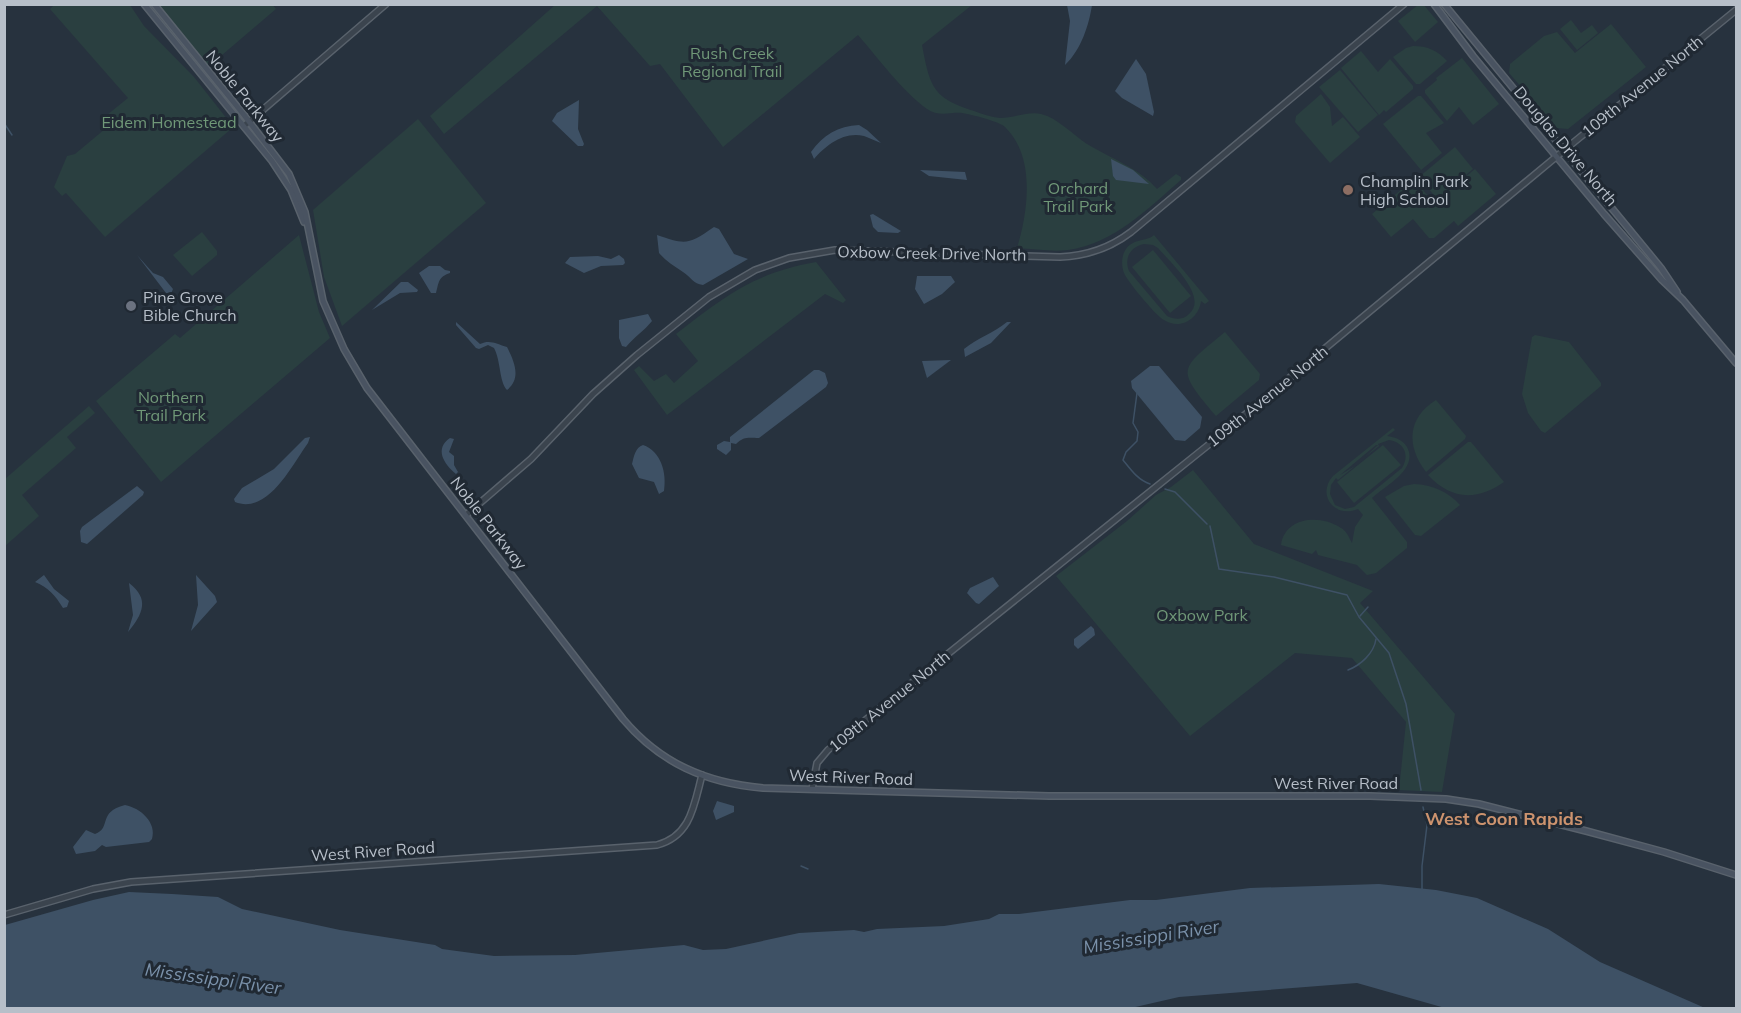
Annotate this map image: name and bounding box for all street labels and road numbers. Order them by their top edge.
street label: 109th Avenue North [1577,31,1707,141]
street label: Noble Parkway [202,46,289,146]
street label: Douglas Drive North [1510,82,1622,210]
street label: Oxbow Creek Drive North [837,241,1027,265]
street label: 109th Avenue North [1202,341,1332,451]
street label: Noble Parkway [446,472,532,574]
street label: 109th Avenue North [824,646,954,756]
street label: West River Road [789,765,913,789]
street label: West River Road [1274,773,1398,793]
street label: West River Road [310,837,436,865]

